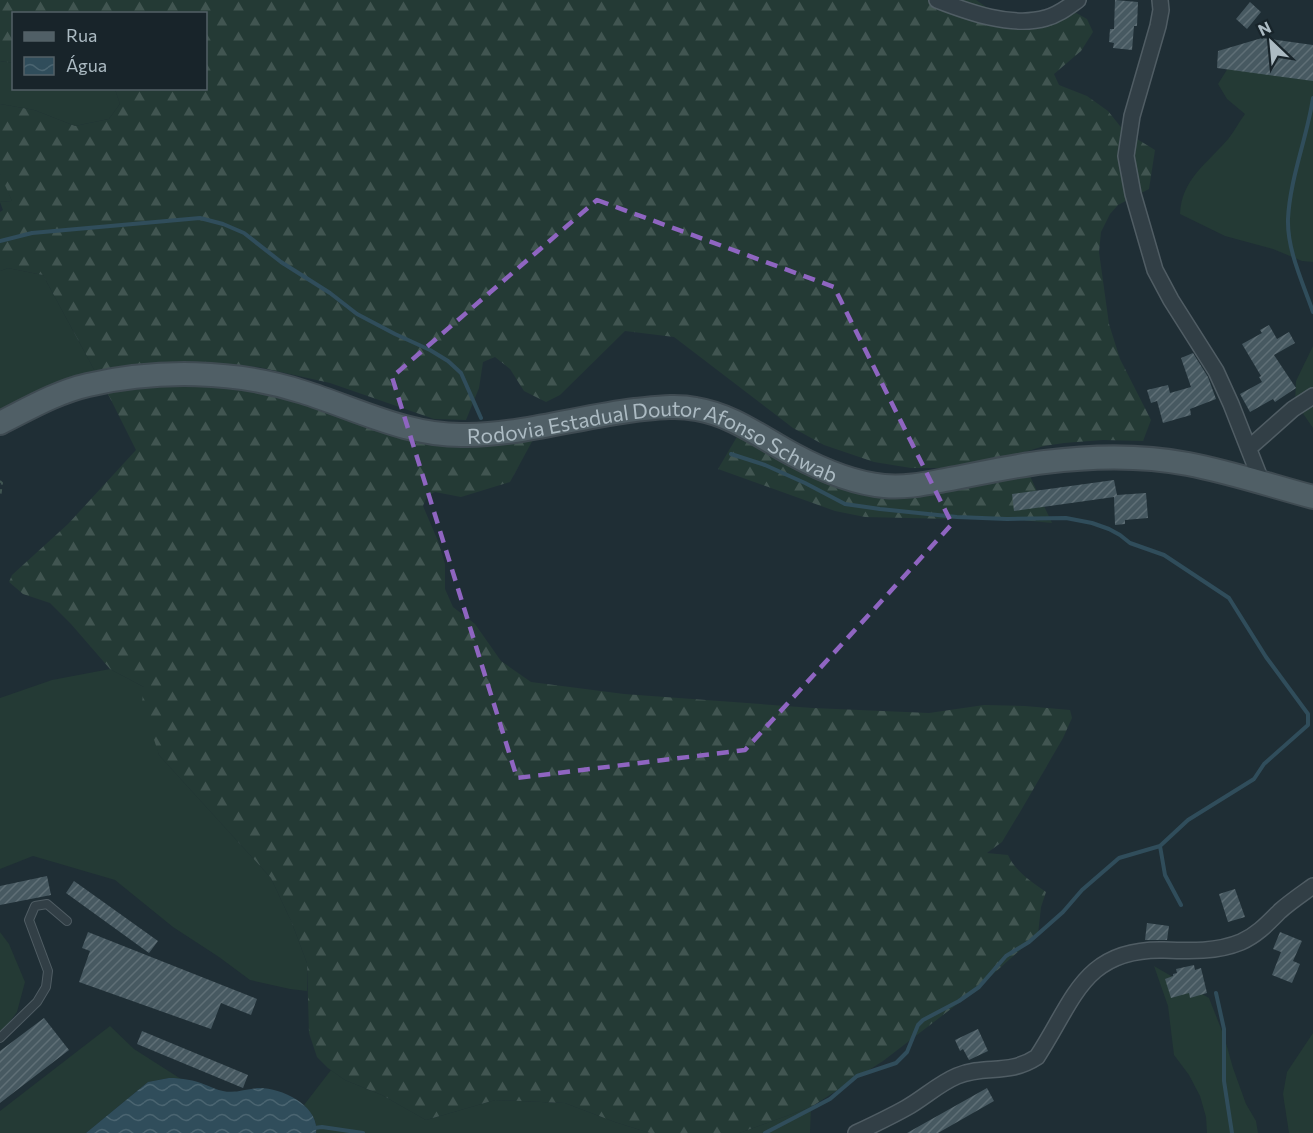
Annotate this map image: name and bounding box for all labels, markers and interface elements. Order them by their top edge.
legend [12,12,207,90]
north arrow [1241,12,1301,72]
text: N [1255,17,1274,39]
text: Rua [66,24,97,46]
text: Água [66,54,107,76]
street label: Rodovia Estadual Doutor Afonso Schwab [466,394,842,486]

